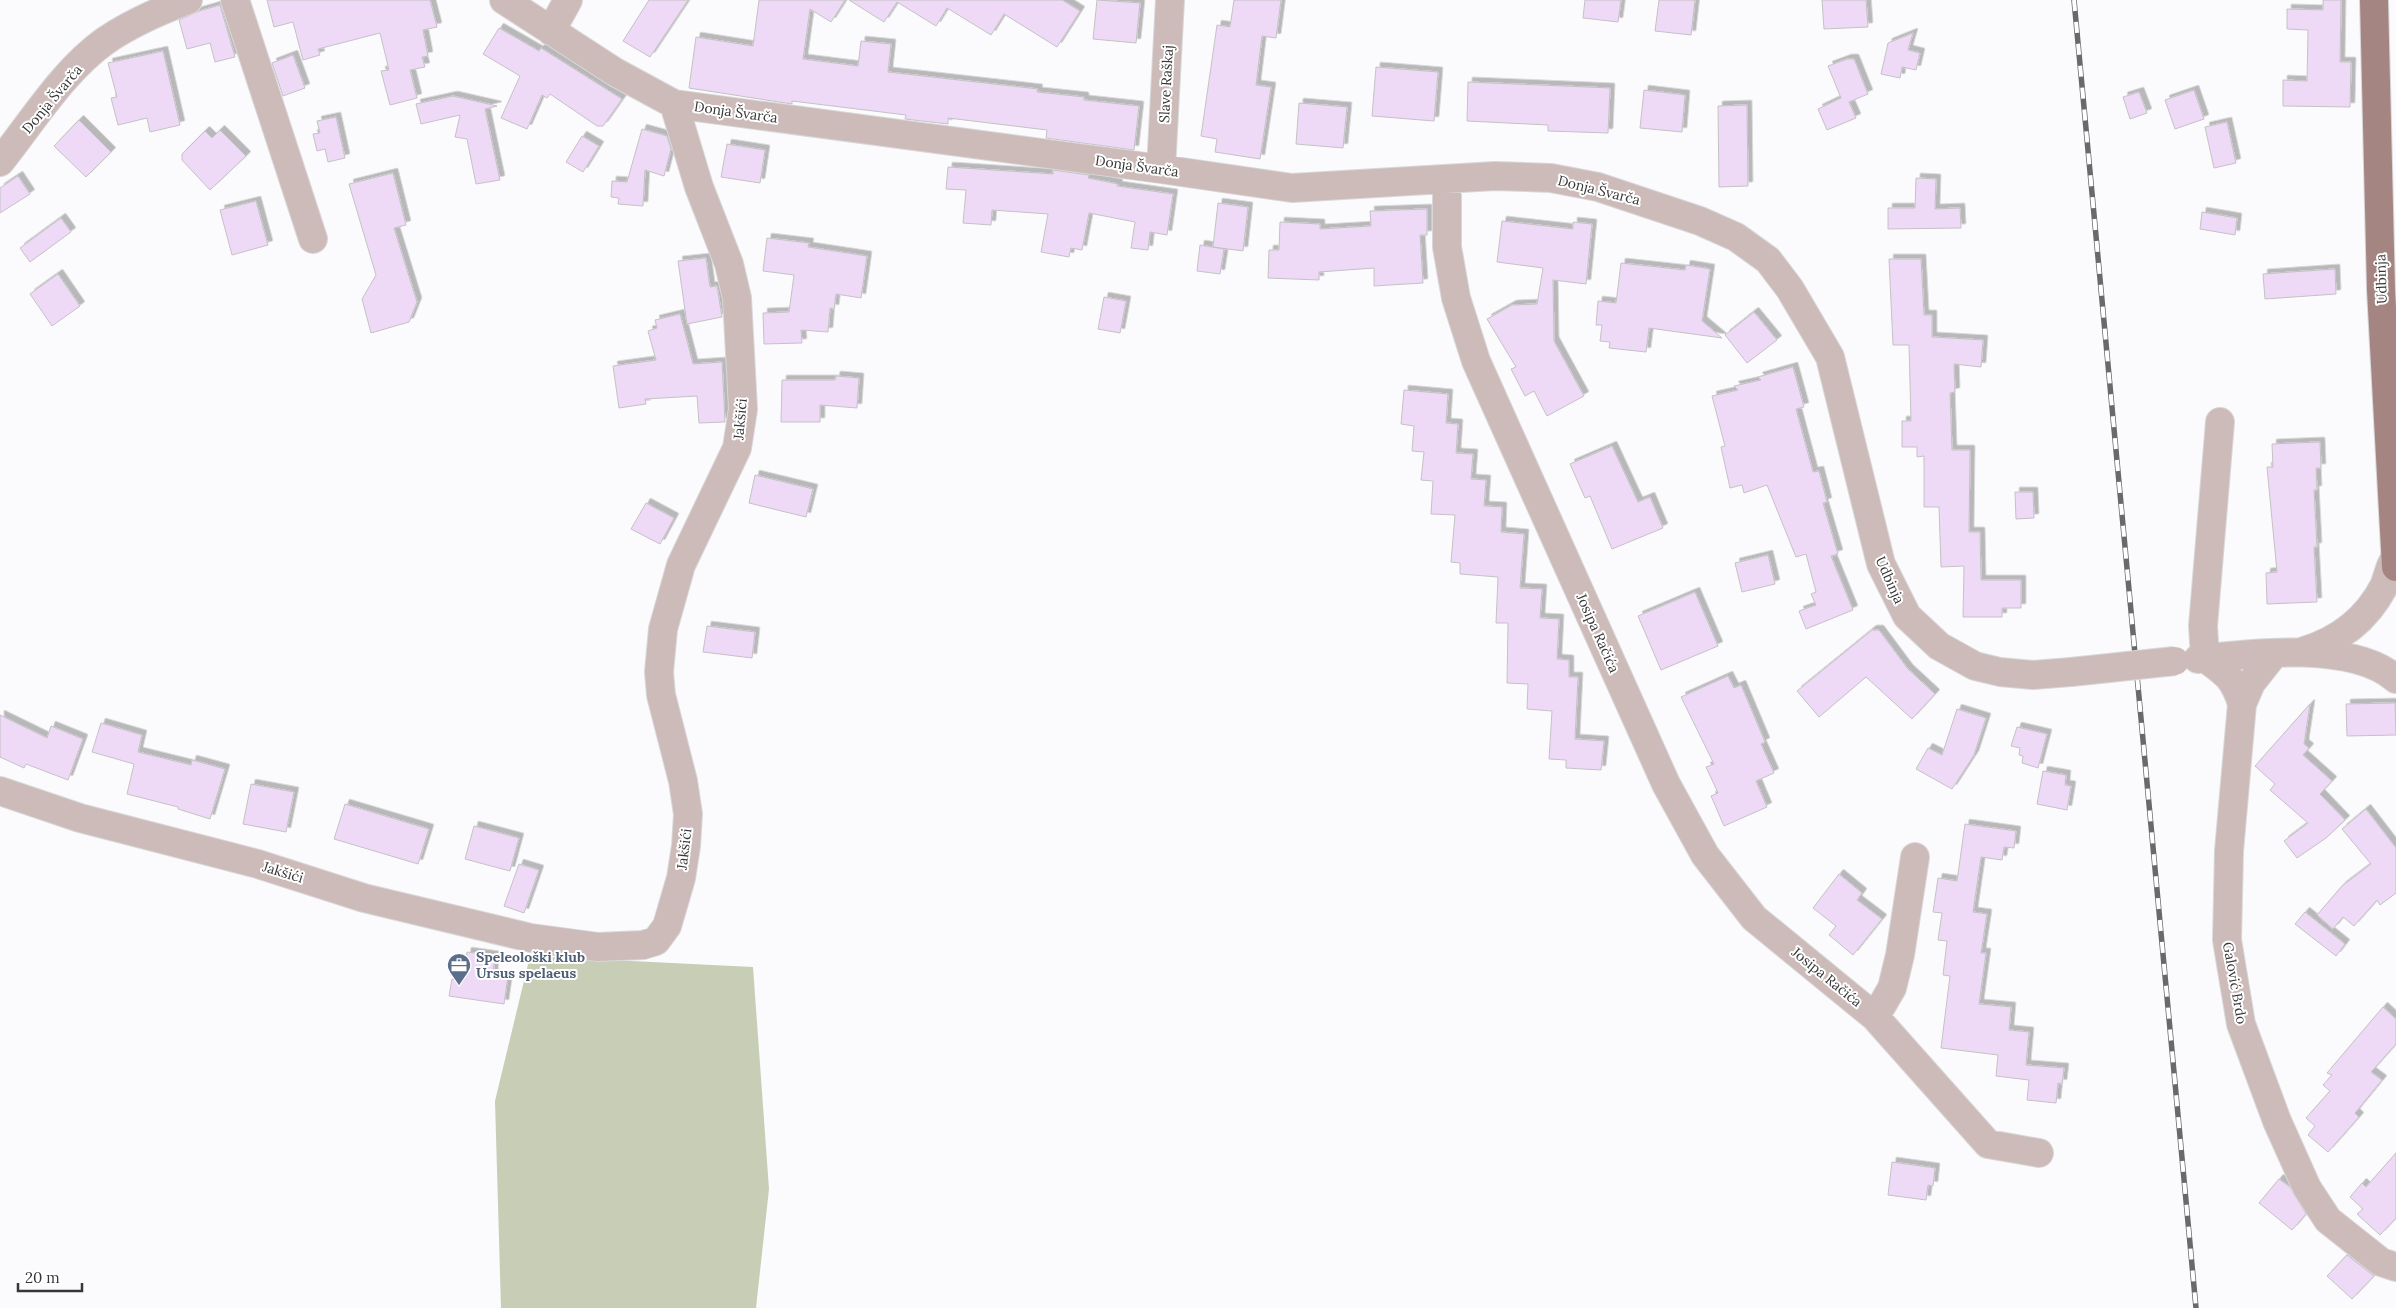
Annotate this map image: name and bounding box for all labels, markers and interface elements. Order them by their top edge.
street label: Slave Raškaj [1155,45,1177,123]
street label: Donja Švarča [18,61,86,137]
street label: Donja Švarča [693,97,779,127]
street label: Donja Švarča [1094,151,1180,181]
street label: Donja Švarča [1556,171,1642,209]
street label: Udbinja [2371,254,2391,304]
street label: Jakšići [729,397,751,441]
street label: Udbinja [1872,553,1908,607]
street label: Josipa Račića [1572,590,1624,676]
street label: Jakšići [672,827,695,872]
street label: Jakšići [260,857,306,887]
street label: Galović Brdo [2219,941,2251,1025]
street label: Josipa Račića [1787,943,1866,1011]
place label: Speleološki klub Ursus spelaeus [476,948,585,982]
office icon: Speleološki klub Ursus spelaeus [446,952,472,986]
scale bar [18,1260,81,1292]
text: 20 m [25,1268,60,1287]

